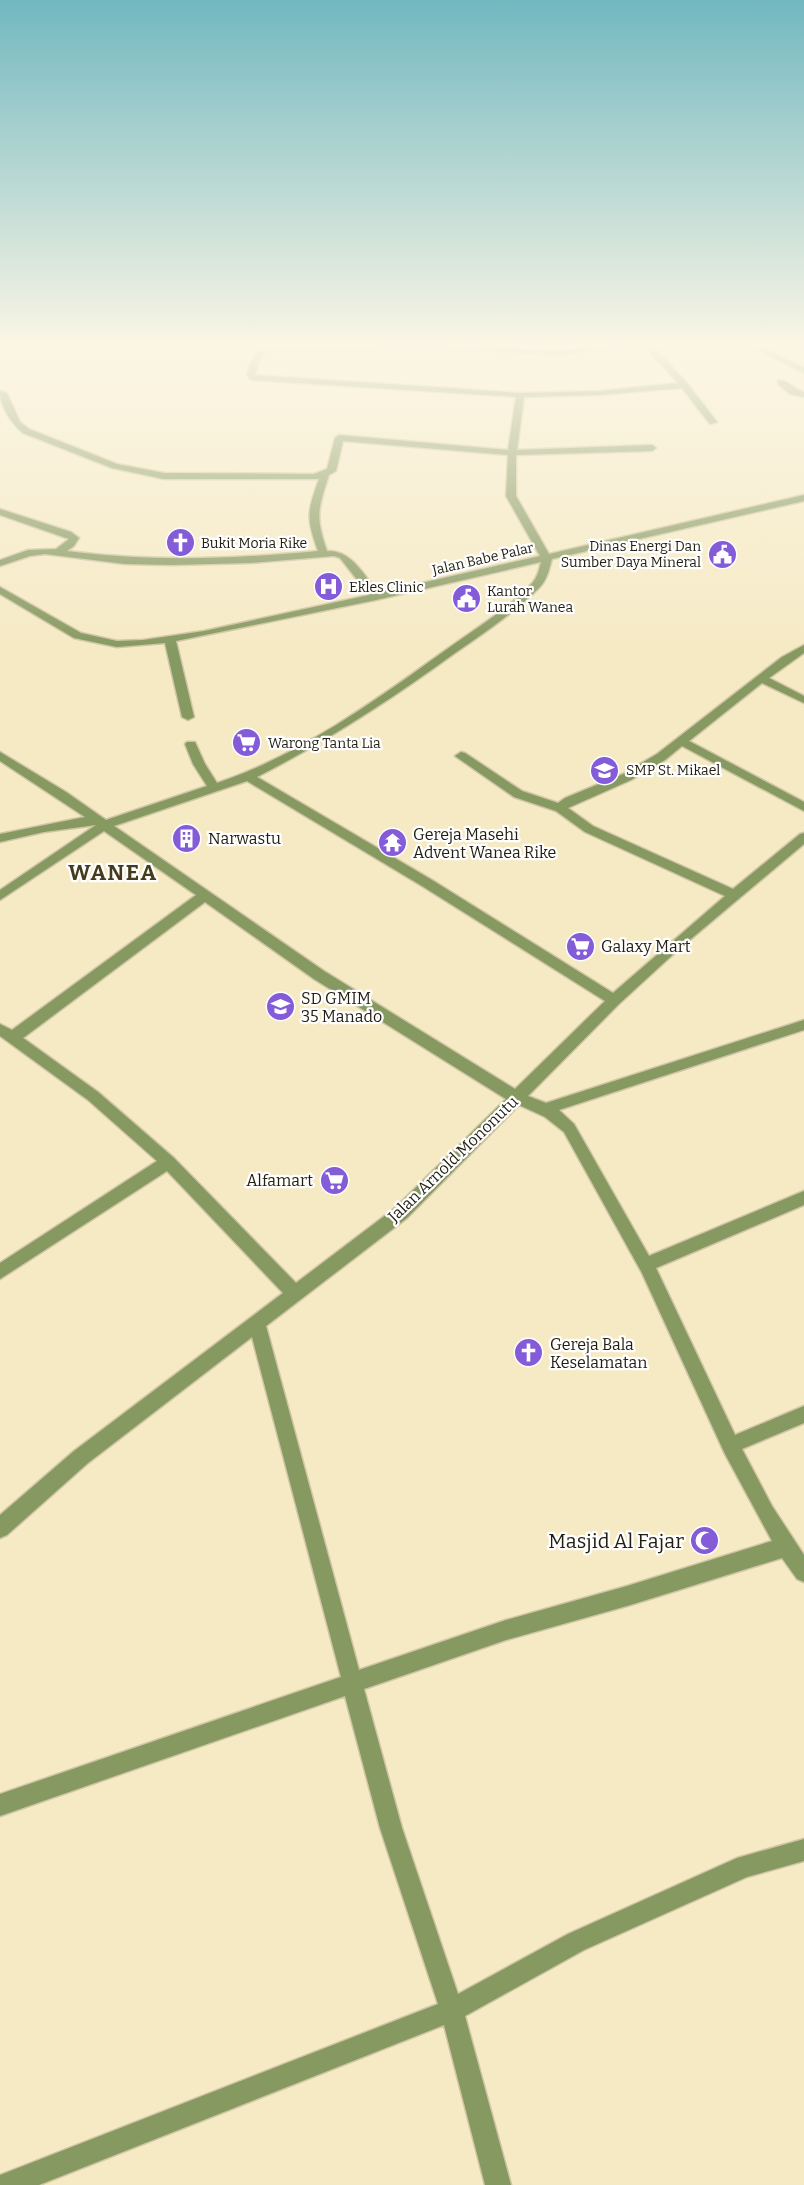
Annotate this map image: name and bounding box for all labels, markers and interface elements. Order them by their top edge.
church icon: Bukit Moria Rike [164,527,196,559]
place label: Bukit Moria Rike [201,535,307,552]
place label: Dinas Energi Dan Sumber Daya Mineral [561,538,701,571]
public building icon: Dinas Energi Dan Sumber Daya Mineral [706,538,738,570]
street label: Jalan Babe Palar [430,539,535,579]
hospital icon: Ekles Clinic [312,571,344,603]
place label: Ekles Clinic [349,579,424,596]
public building icon: Kantor Lurah Wanea [450,583,482,615]
place label: Kantor Lurah Wanea [487,583,573,616]
supermarket icon: Warong Tanta Lia [231,727,263,759]
place label: Warong Tanta Lia [268,735,381,752]
school or university icon: SMP St. Mikael [589,754,621,786]
place label: SMP St. Mikael [626,762,720,779]
building icon: Narwastu [171,822,203,854]
place label: Gereja Masehi Advent Wanea Rike [413,825,556,862]
temple icon: Gereja Masehi Advent Wanea Rike [376,827,408,859]
place label: Narwastu [208,829,281,848]
district label: WANEA [68,859,158,886]
supermarket icon: Galaxy Mart [564,930,596,962]
place label: Galaxy Mart [601,937,691,956]
place label: SD GMIM 35 Manado [301,989,382,1026]
school or university icon: SD GMIM 35 Manado [264,991,296,1023]
street label: Jalan Arnold Mononutu [383,1092,522,1227]
supermarket icon: Alfamart [318,1164,350,1196]
place label: Alfamart [246,1171,313,1190]
place label: Gereja Bala Keselamatan [550,1335,647,1372]
church icon: Gereja Bala Keselamatan [513,1337,545,1369]
mosque icon: Masjid Al Fajar [689,1525,721,1557]
place label: Masjid Al Fajar [548,1529,684,1554]

